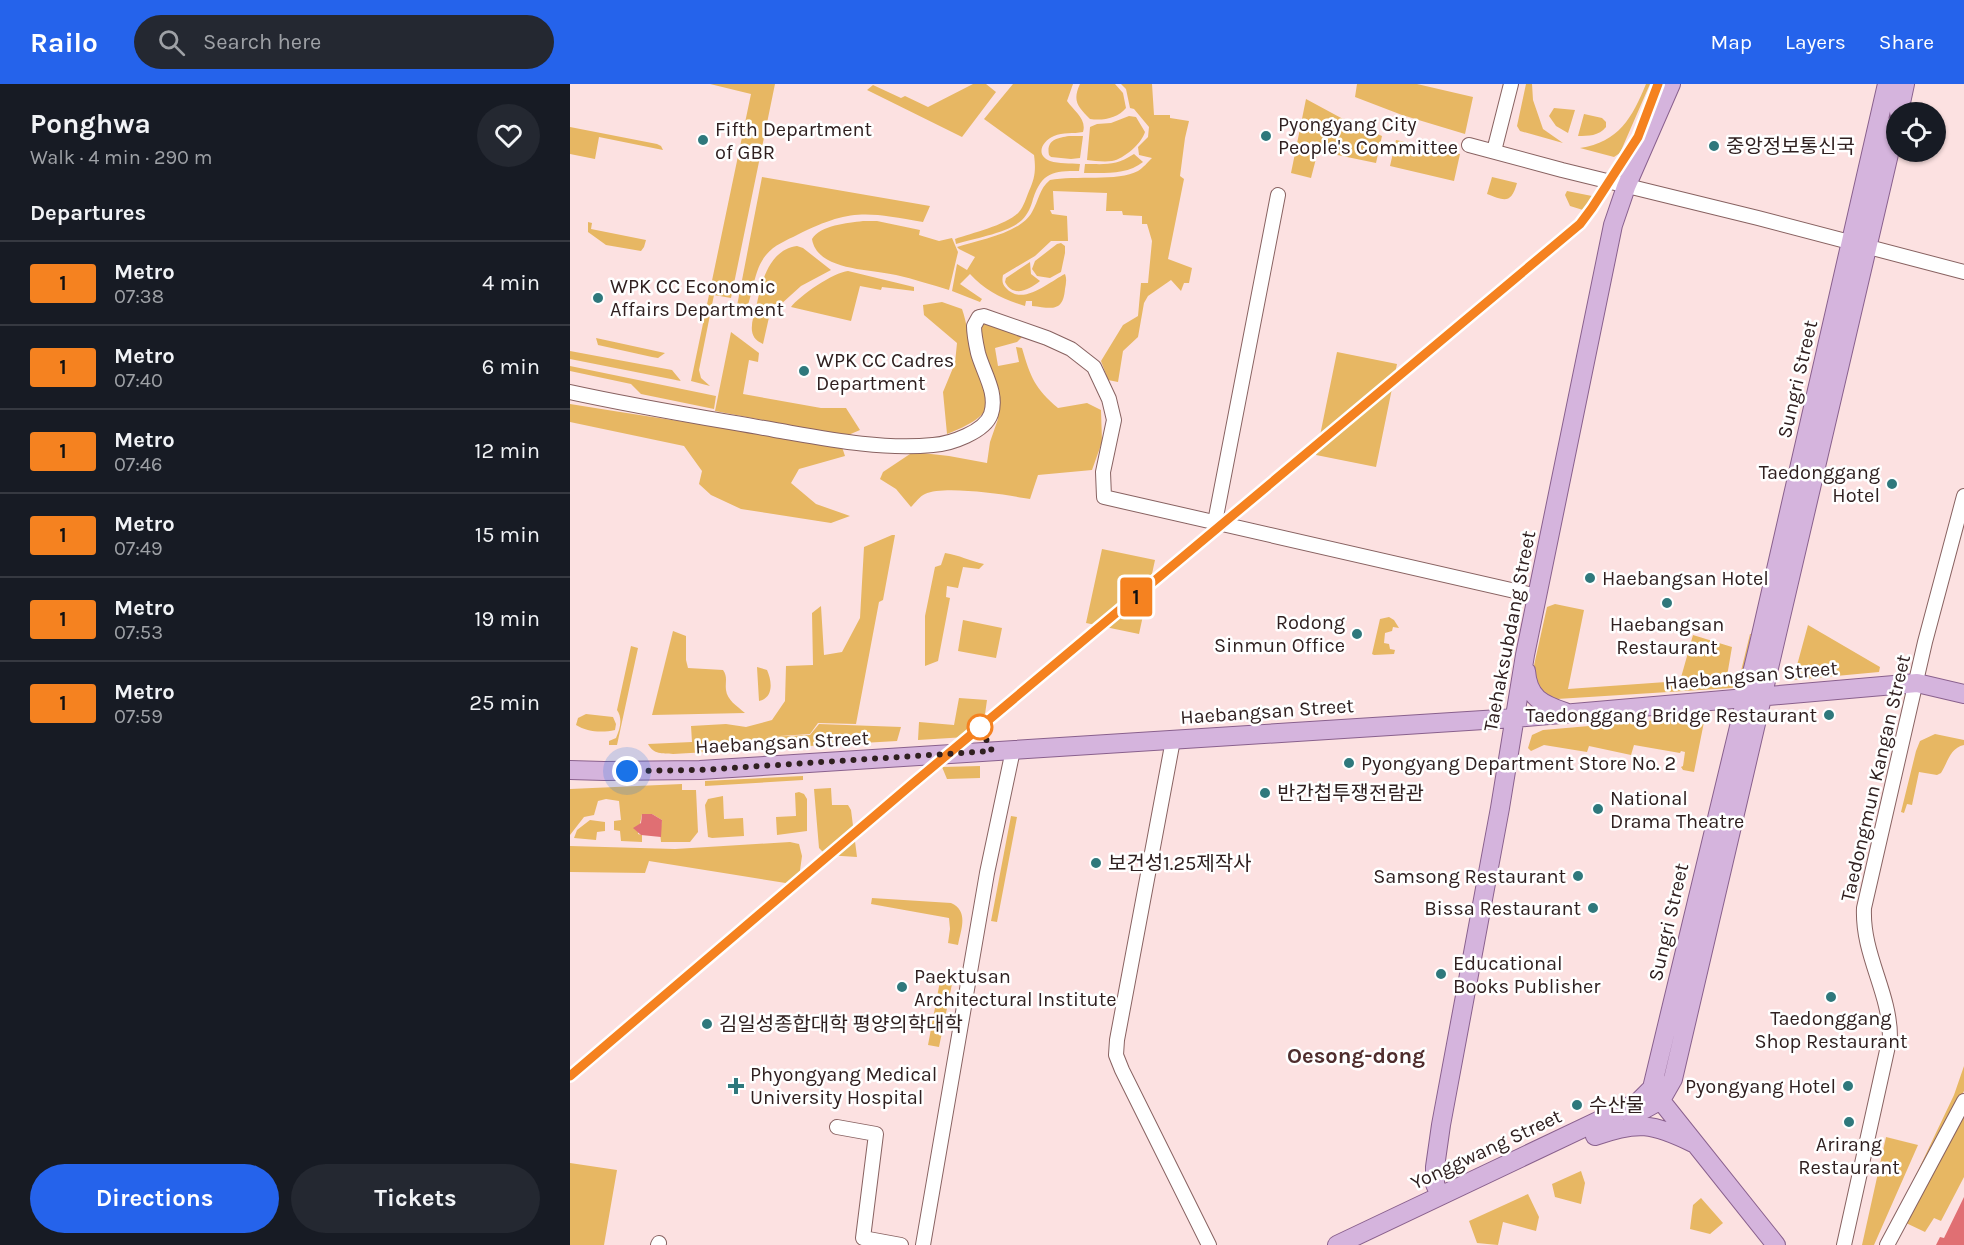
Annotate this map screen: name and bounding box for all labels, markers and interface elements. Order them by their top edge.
search box [134,15,554,69]
text: Railo [30,26,98,59]
icon: search [155,26,188,59]
text: Search here [203,29,321,55]
text: Map [1710,30,1752,54]
text: Layers [1785,30,1846,54]
text: Share [1879,30,1934,54]
map controls [1886,102,1946,162]
button: locate [1886,102,1946,162]
button: heart [477,104,540,167]
text: Ponghwa [30,107,151,140]
place label: Pyongyang City People's Committee [1278,113,1458,159]
place label: Fifth Department of GBR [715,118,873,164]
marker: Pyongyang City People's Committee [1259,129,1273,143]
marker: Fifth Department of GBR [696,133,710,147]
place label: 중앙정보통신국 [1726,135,1855,158]
marker: 중앙정보통신국 [1707,139,1721,153]
text: Walk · 4 min · 290 m [30,146,212,169]
text: Departures [30,200,146,226]
text: Metro [114,259,175,285]
text: 4 min [482,270,540,296]
text: 1 [59,271,67,295]
place label: WPK CC Economic Affairs Department [610,275,784,321]
text: 07:38 [114,285,164,308]
marker: WPK CC Economic Affairs Department [591,291,605,305]
street label: Sungri Street [1773,317,1822,440]
text: Metro [114,343,175,369]
place label: WPK CC Cadres Department [816,349,954,395]
text: 6 min [482,354,540,380]
text: 1 [59,355,67,379]
marker: WPK CC Cadres Department [797,364,811,378]
text: 07:40 [114,369,163,392]
text: Metro [114,427,175,453]
text: 12 min [474,438,540,464]
text: 1 [59,439,67,463]
text: 07:46 [114,453,163,476]
place label: Taedonggang Hotel [1759,461,1880,507]
marker: Taedonggang Hotel [1885,477,1899,491]
text: Metro [114,511,175,537]
text: 15 min [475,522,540,548]
text: 1 [59,523,67,547]
street label: Taehaksubdang Street [1479,528,1540,734]
text: 07:49 [114,537,163,560]
place label: Haebangsan Hotel [1602,567,1769,590]
marker: Haebangsan Hotel [1583,571,1597,585]
line badge: 1 [1116,578,1156,616]
text: 1 [1132,585,1140,609]
text: Metro [114,595,175,621]
marker: Haebangsan Restaurant [1660,596,1674,610]
text: 19 min [474,606,540,632]
text: 1 [59,607,67,631]
place label: Rodong Sinmun Office [1214,611,1345,657]
place label: Haebangsan Restaurant [1610,613,1724,659]
text: 07:53 [114,621,163,644]
marker: Rodong Sinmun Office [1350,627,1364,641]
street label: Taedongmun Kangan Street [1836,652,1915,904]
street label: Haebangsan Street [1663,656,1839,695]
text: Metro [114,679,175,705]
text: 25 min [469,690,540,716]
text: 1 [59,691,67,715]
street label: Haebangsan Street [1179,694,1355,729]
place label: Taedonggang Bridge Restaurant [1526,704,1817,727]
text: 07:59 [114,705,163,728]
marker: Taedonggang Bridge Restaurant [1822,708,1836,722]
unlabelled marker [967,714,993,740]
street label: Haebangsan Street [694,726,870,759]
place label: Pyongyang Department Store No. 2 [1361,752,1676,775]
your location [612,756,642,786]
marker: Pyongyang Department Store No. 2 [1342,756,1356,770]
place label: 반간첩투쟁전람관 [1277,782,1424,805]
marker: 반간첩투쟁전람관 [1258,786,1272,800]
place label: National Drama Theatre [1610,787,1744,833]
marker: National Drama Theatre [1591,802,1605,816]
place label: 보건성1.25제작사 [1108,852,1251,875]
marker: 보건성1.25제작사 [1089,856,1103,870]
street label: Sungri Street [1644,860,1693,983]
place label: Samsong Restaurant [1373,865,1566,888]
marker: Samsong Restaurant [1571,869,1585,883]
place label: Bissa Restaurant [1424,897,1581,920]
marker: Bissa Restaurant [1586,901,1600,915]
place label: Educational Books Publisher [1453,952,1601,998]
place label: Paektusan Architectural Institute [914,965,1116,1011]
marker: Educational Books Publisher [1434,967,1448,981]
marker: Paektusan Architectural Institute [895,980,909,994]
marker: Taedonggang Shop Restaurant [1824,990,1838,1004]
place label: Taedonggang Shop Restaurant [1754,1007,1908,1053]
place label: 김일성종합대학 평양의학대학 [719,1013,963,1036]
marker: 김일성종합대학 평양의학대학 [700,1017,714,1031]
district label: Oesong-dong [1287,1043,1425,1069]
place label: Phyongyang Medical University Hospital [750,1063,937,1109]
place label: Pyongyang Hotel [1685,1075,1836,1098]
marker: Phyongyang Medical University Hospital [727,1077,745,1095]
marker: Pyongyang Hotel [1841,1079,1855,1093]
place label: 수산물 [1589,1094,1644,1117]
marker: 수산물 [1570,1098,1584,1112]
street label: Yonggwang Street [1407,1104,1566,1194]
marker: Arirang Restaurant [1842,1115,1856,1129]
place label: Arirang Restaurant [1798,1133,1900,1179]
button: Directions [30,1164,279,1233]
button: Tickets [291,1164,540,1233]

